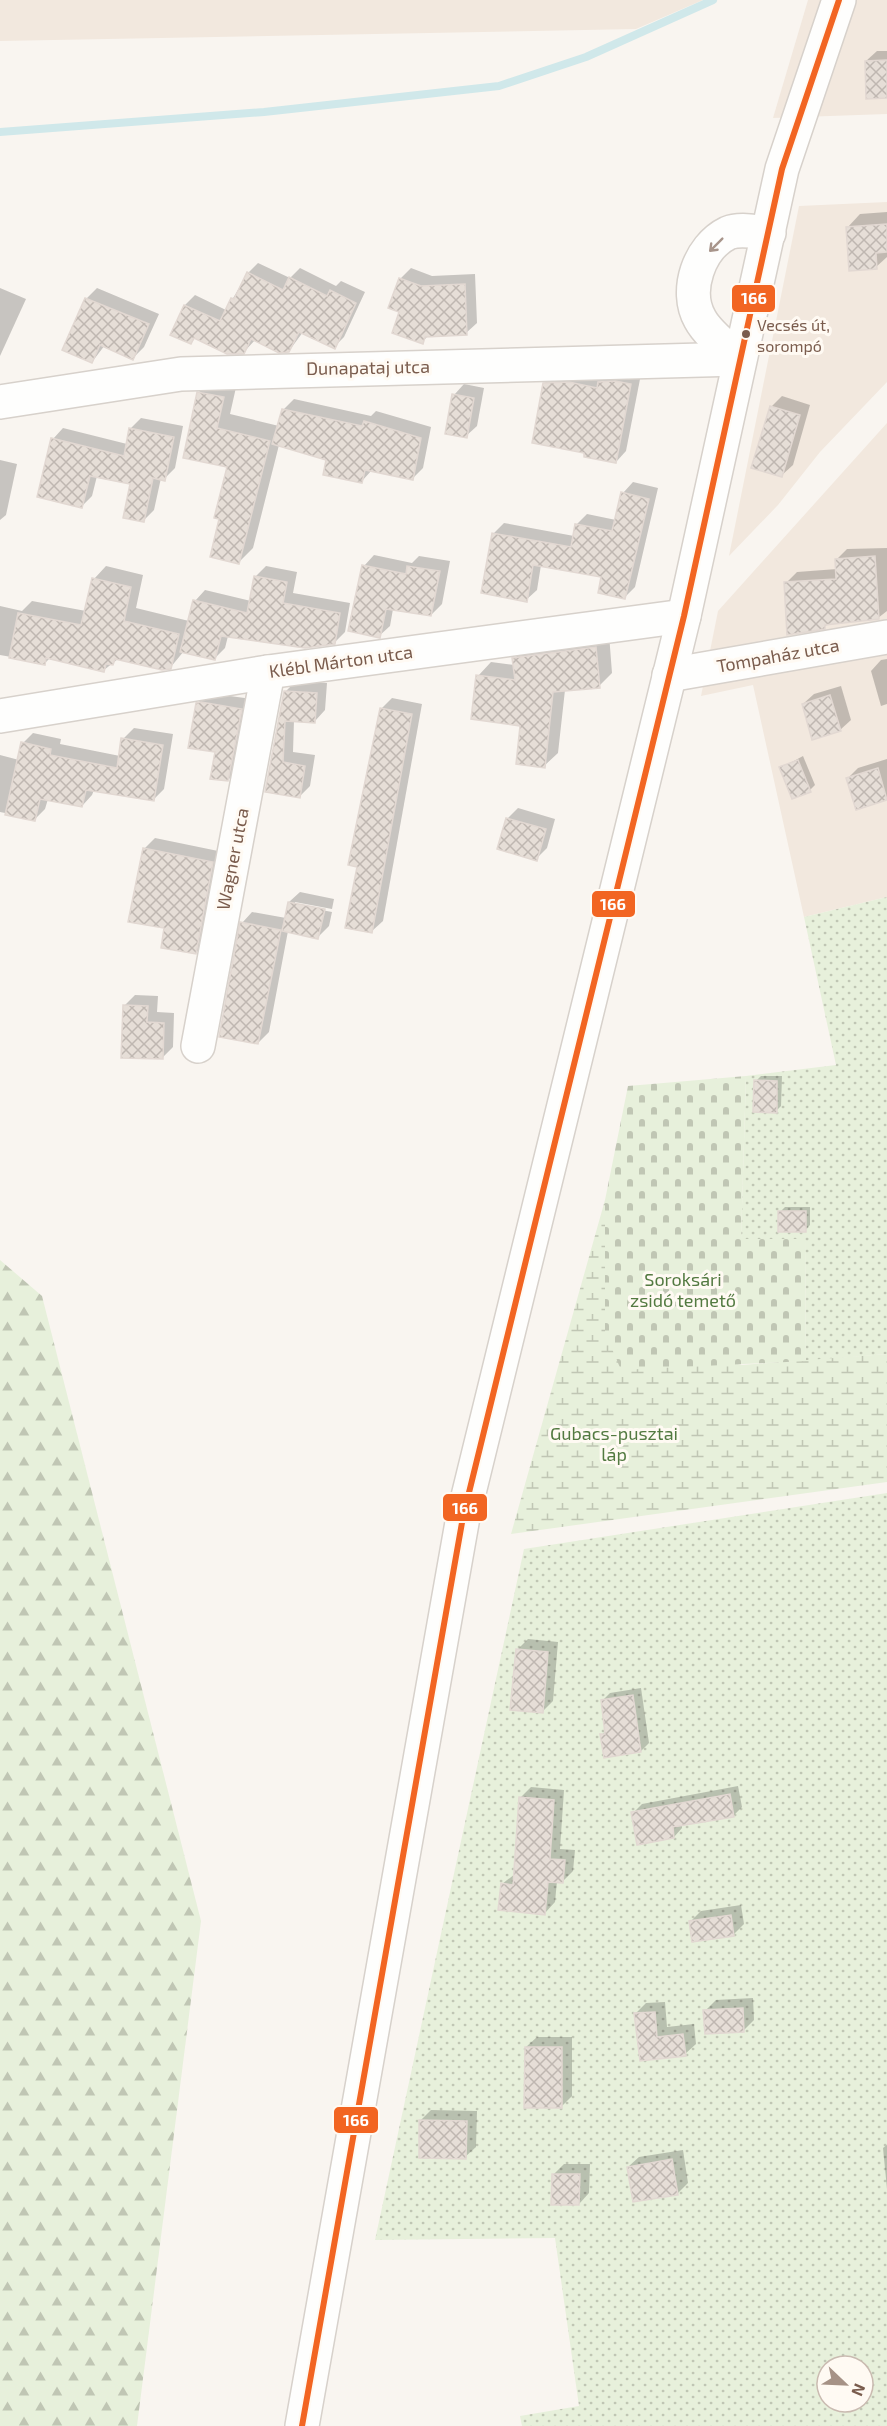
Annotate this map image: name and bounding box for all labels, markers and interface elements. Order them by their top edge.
one-way arrow [708,237,723,252]
line badge: 166 [731,284,776,313]
text: 166 [741,288,767,307]
place label: Vecsés út, sorompó [757,315,830,355]
marker: Vecsés út, sorompó [740,328,752,340]
street label: Dunapataj utca [306,355,430,379]
street label: Tompaház utca [715,633,841,677]
street label: Klébl Márton utca [268,640,414,682]
street label: Wagner utca [211,806,253,912]
line badge: 166 [591,890,636,918]
text: 166 [600,894,626,913]
park label: Soroksári zsidó temető [630,1268,736,1311]
park label: Gubacs-pusztai láp [550,1422,678,1465]
line badge: 166 [442,1493,488,1522]
text: 166 [452,1498,478,1517]
line badge: 166 [333,2106,379,2134]
text: 166 [343,2110,369,2129]
north arrow [815,2354,875,2414]
text: N [848,2381,870,2399]

